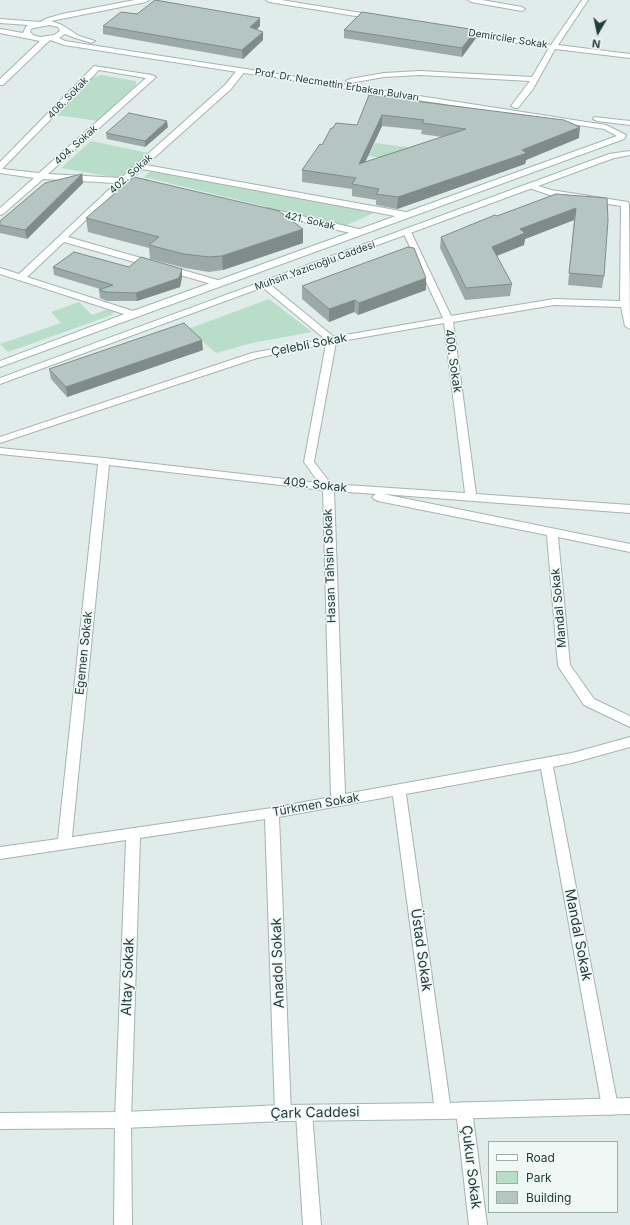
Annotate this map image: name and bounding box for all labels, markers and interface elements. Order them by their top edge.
north arrow [578,12,618,52]
street label: Demirciler Sokak [468,27,548,51]
text: N [591,36,601,51]
street label: Prof. Dr. Necmettin Erbakan Bulvarı [254,66,420,104]
street label: 406. Sokak [45,75,91,121]
street label: 404. Sokak [52,123,100,167]
street label: 402. Sokak [107,152,155,196]
street label: 421. Sokak [284,209,336,233]
street label: Muhsin Yazıcıoğlu Caddesi [253,239,377,293]
street label: 400. Sokak [441,328,465,394]
street label: Çelebli Sokak [270,331,348,359]
street label: 409. Sokak [282,474,348,496]
street label: Hasan Tahsin Sokak [321,509,339,623]
street label: Mandal Sokak [548,568,570,648]
street label: Egemen Sokak [72,610,96,696]
street label: Türkmen Sokak [271,790,361,820]
street label: Mandal Sokak [561,888,595,982]
street label: Üstad Sokak [407,908,435,992]
street label: Anadol Sokak [268,917,288,1009]
street label: Altay Sokak [118,938,138,1016]
street label: Çark Caddesi [270,1104,360,1122]
street label: Çukur Sokak [458,1124,484,1210]
legend [488,1141,618,1213]
text: Road [526,1150,555,1165]
text: Park [526,1170,552,1185]
text: Building [526,1190,571,1205]

